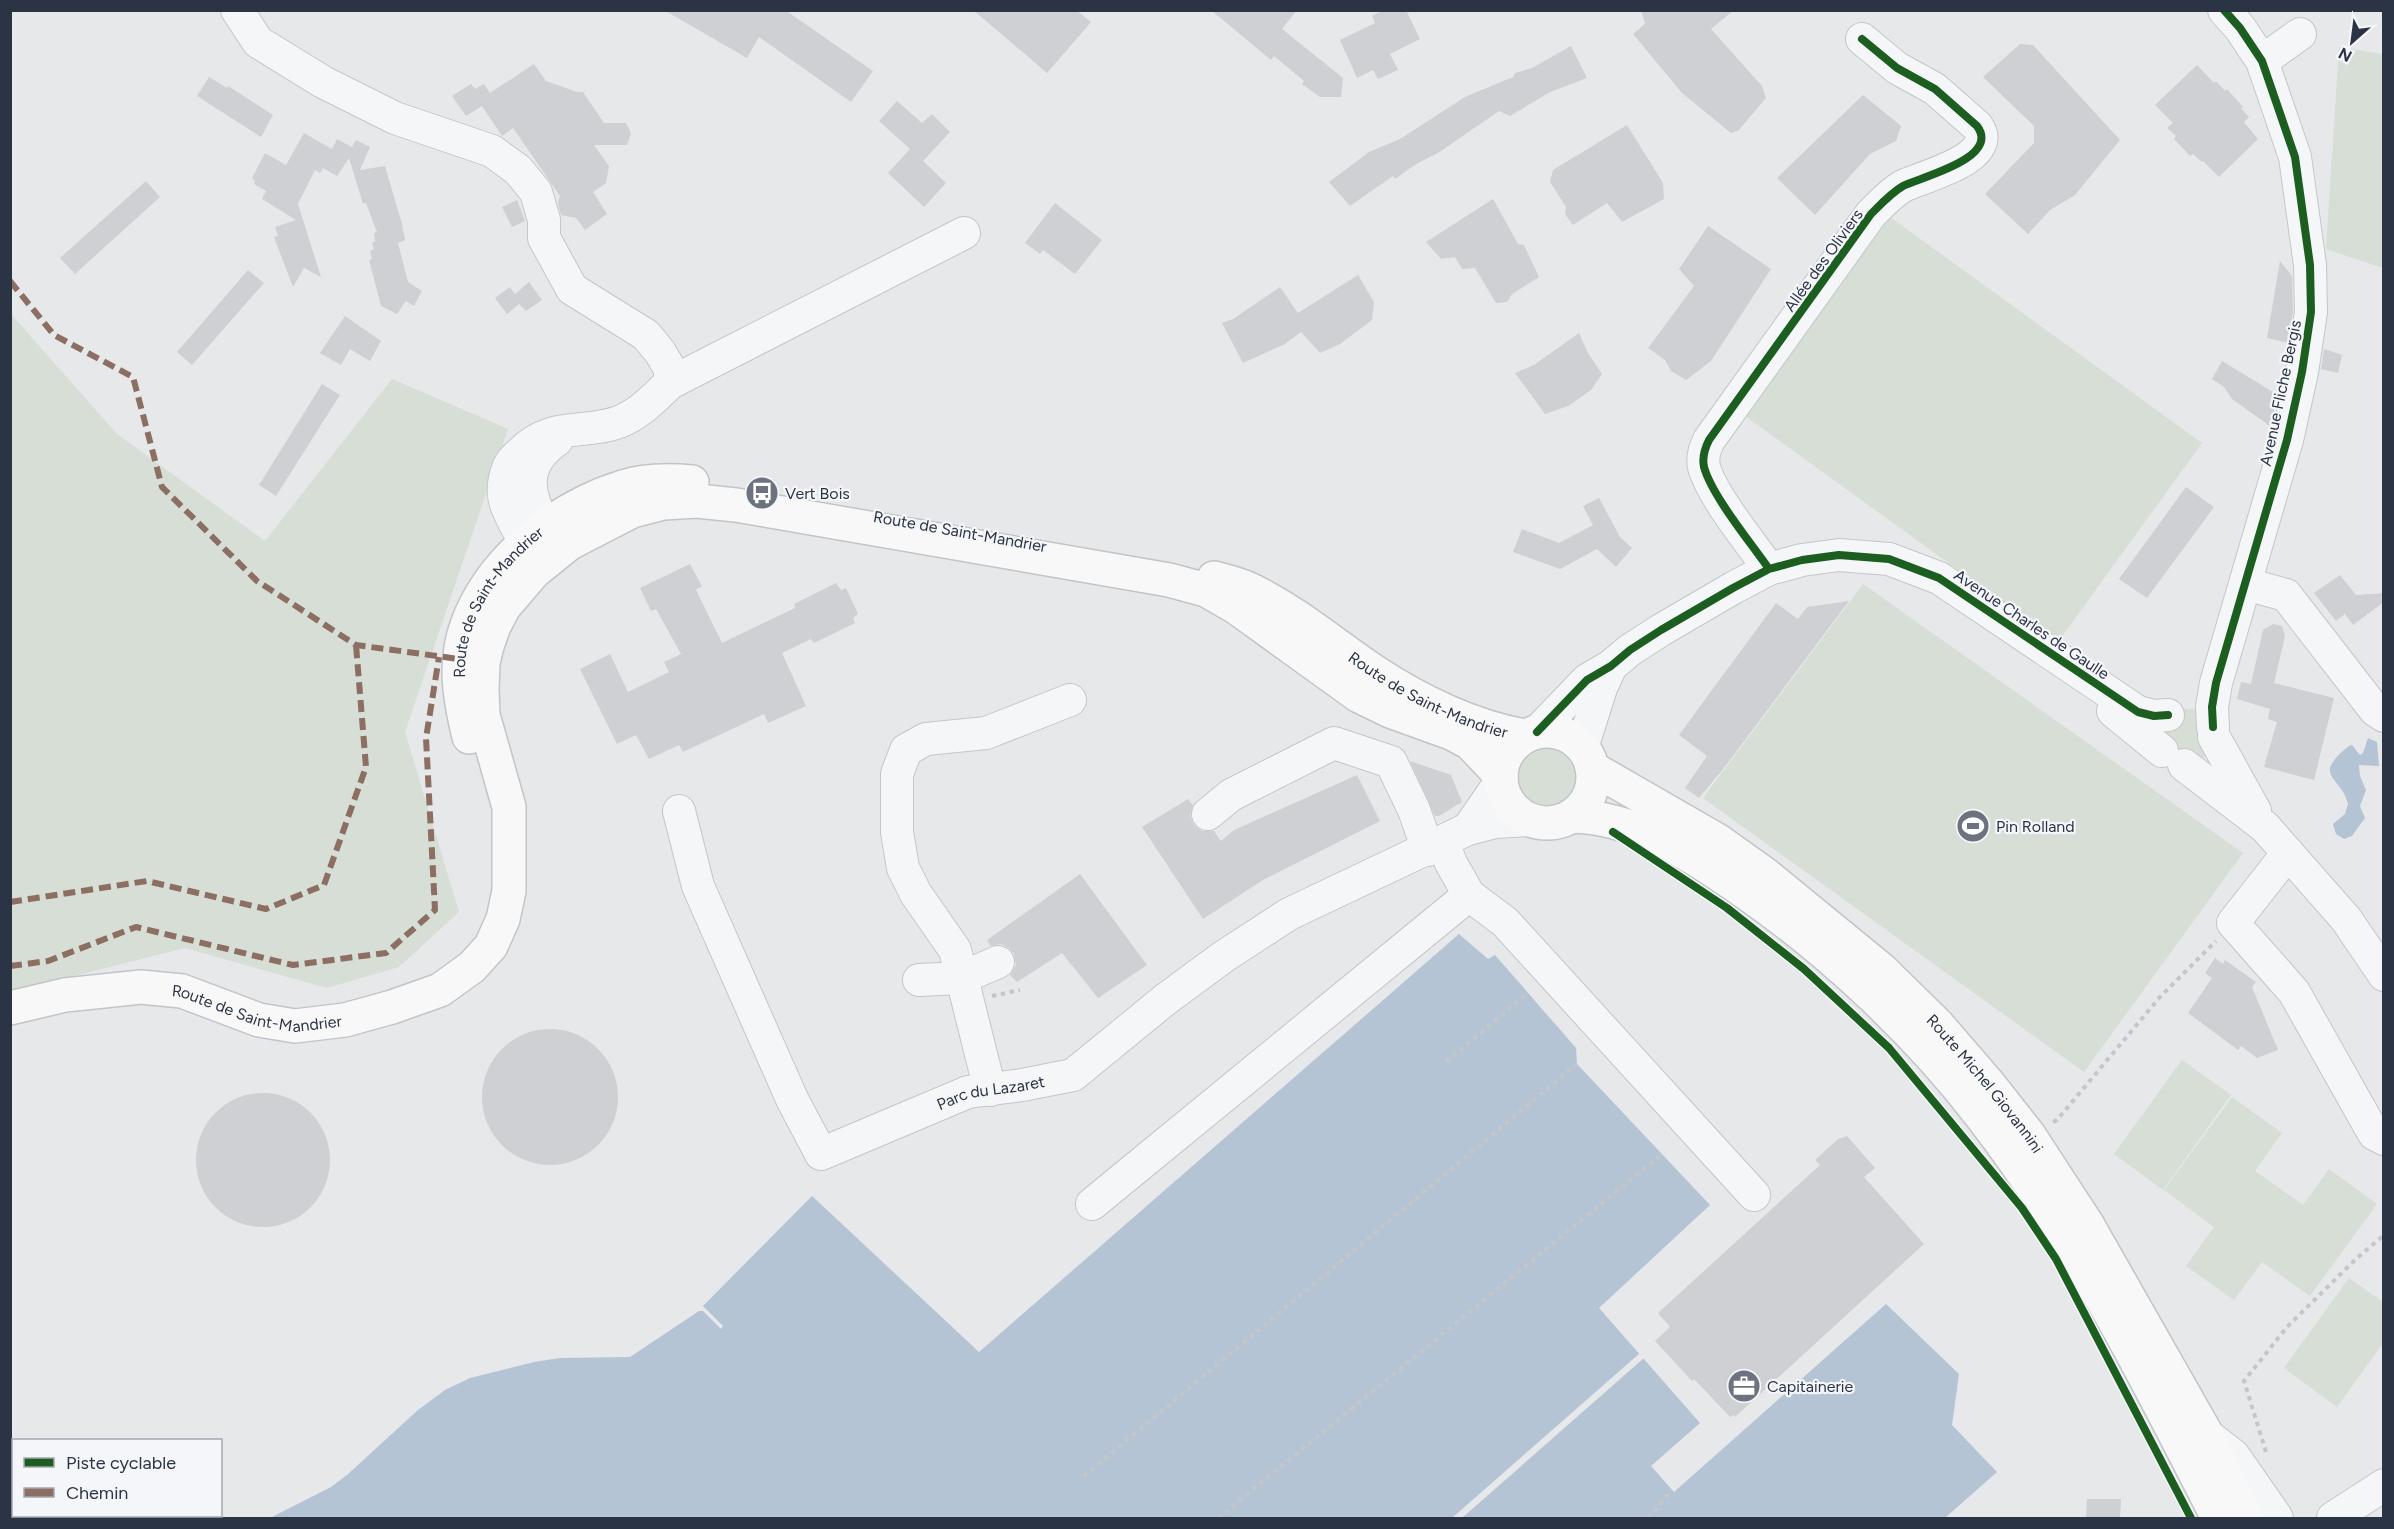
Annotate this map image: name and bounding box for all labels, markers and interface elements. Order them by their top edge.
north arrow [2322,12,2382,72]
text: N [2335,44,2355,66]
street label: Allée des Oliviers [1780,205,1867,315]
street label: Avenue Fliche Bergis [2256,318,2305,468]
bus stop icon: Vert Bois [744,475,780,511]
place label: Vert Bois [785,484,850,503]
street label: Route de Saint-Mandrier [872,507,1049,556]
street label: Route de Saint-Mandrier [450,522,547,678]
street label: Avenue Charles de Gaulle [1951,565,2113,684]
street label: Route de Saint-Mandrier [1345,648,1510,742]
sports icon: Pin Rolland [1955,808,1991,844]
place label: Pin Rolland [1996,817,2075,836]
street label: Route de Saint-Mandrier [171,981,343,1036]
street label: Route Michel Giovannini [1923,1010,2047,1156]
street label: Parc du Lazaret [934,1072,1046,1114]
office icon: Capitainerie [1726,1368,1762,1404]
place label: Capitainerie [1767,1377,1854,1396]
legend [12,1439,222,1517]
text: Piste cyclable [66,1452,176,1474]
text: Chemin [66,1482,128,1504]

